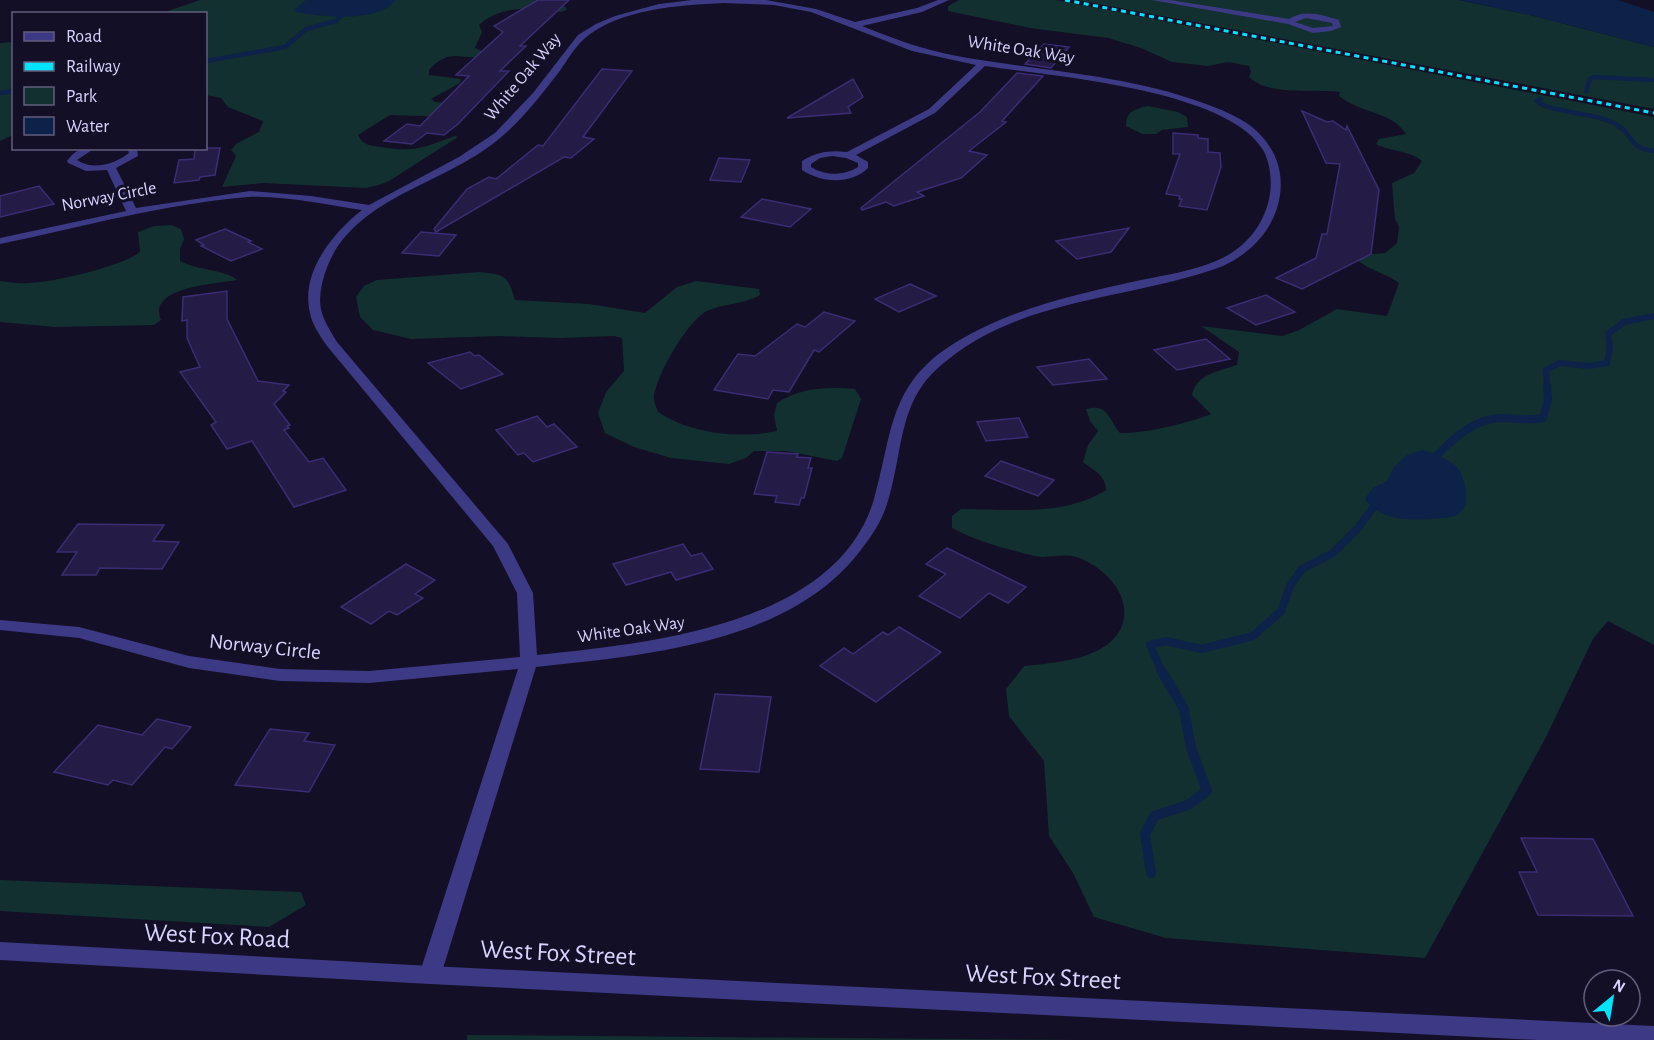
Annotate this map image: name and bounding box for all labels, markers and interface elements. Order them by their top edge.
legend [12,12,207,150]
text: Road [66,28,102,46]
street label: White Oak Way [481,30,565,124]
street label: White Oak Way [966,33,1076,67]
text: Railway [66,58,121,76]
text: Park [66,88,98,106]
text: Water [66,118,109,136]
street label: Norway Circle [60,179,158,215]
street label: White Oak Way [576,614,686,646]
street label: Norway Circle [208,631,322,663]
street label: West Fox Road [143,919,291,953]
street label: West Fox Street [480,936,636,970]
street label: West Fox Street [965,960,1121,994]
north arrow [1582,968,1642,1028]
text: N [1610,976,1628,996]

